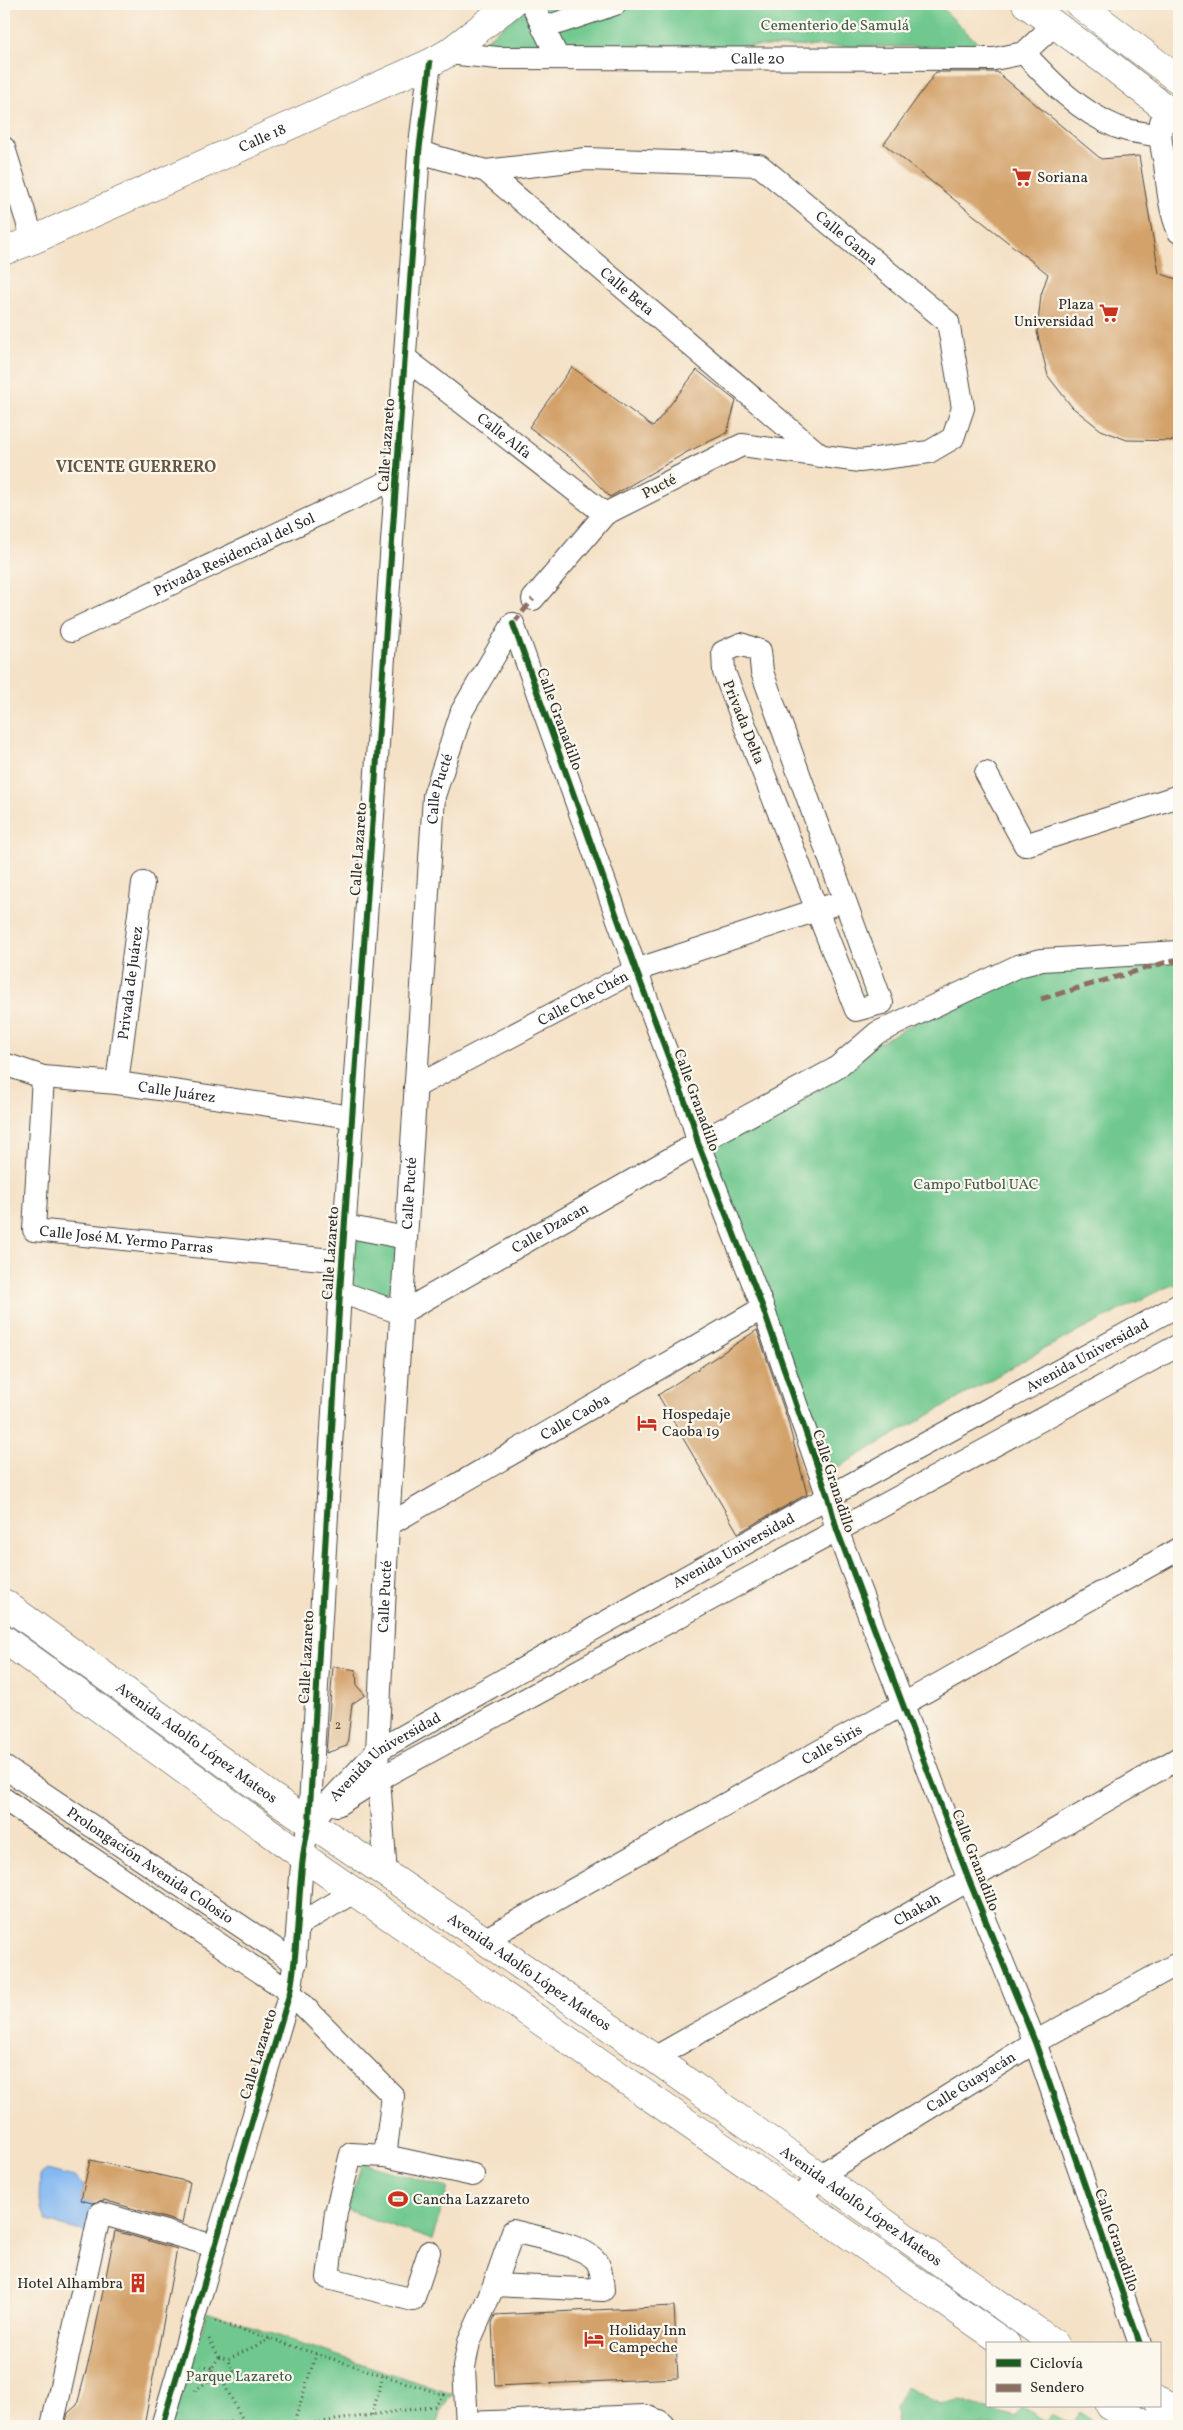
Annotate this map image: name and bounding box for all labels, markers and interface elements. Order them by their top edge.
park label: Cementerio de Samulá [761,16,909,37]
street label: Calle 20 [731,49,784,71]
street label: Calle 18 [236,119,290,159]
supermarket icon: Soriana [1011,166,1033,188]
place label: Soriana [1037,168,1088,189]
street label: Calle Gama [810,207,882,271]
street label: Calle Beta [594,263,658,322]
place label: Plaza Universidad [1014,295,1094,333]
supermarket icon: Plaza Universidad [1098,302,1120,324]
street label: Calle Lazareto [374,398,401,493]
street label: Calle Alfa [472,409,535,465]
district label: VICENTE GUERRERO [56,457,216,479]
street label: Pucté [639,470,681,505]
street label: Privada Residencial del Sol [150,509,319,603]
street label: Calle Granadillo [530,665,587,774]
street label: Privada Delta [716,677,769,768]
street label: Calle Pucté [423,751,459,825]
street label: Calle Lazareto [346,802,373,897]
street label: Privada de Juárez [114,925,149,1041]
street label: Calle Che Chén [534,967,633,1032]
street label: Calle Granadillo [667,1046,724,1155]
street label: Calle Juárez [137,1077,217,1109]
street label: Calle Pucté [398,1156,423,1230]
park label: Campo Futbol UAC [914,1175,1039,1196]
street label: Calle Dzacan [508,1199,593,1259]
street label: Calle Lazareto [318,1206,345,1301]
street label: Calle José M. Yermo Parras [38,1222,214,1260]
street label: Avenida Universidad [1023,1314,1153,1399]
street label: Calle Caoba [537,1390,614,1447]
place label: Hospedaje Caoba 19 [662,1405,731,1443]
hotel icon: Hospedaje Caoba 19 [636,1412,658,1434]
street label: Calle Granadillo [806,1427,859,1536]
street label: Avenida Universidad [669,1509,799,1594]
street label: Calle Pucté [374,1560,398,1633]
street label: Calle Lazareto [295,1610,320,1704]
street label: Avenida Adolfo López Mateos [111,1678,281,1810]
street label: Avenida Universidad [325,1708,445,1807]
house number: 2 [335,1718,341,1734]
street label: Calle Siris [798,1720,867,1771]
street label: Prolongación Avenida Colosio [62,1803,237,1930]
street label: Calle Granadillo [946,1807,1004,1914]
street label: Chakah [890,1889,945,1932]
street label: Avenida Adolfo López Mateos [443,1909,615,2037]
street label: Calle Lazareto [236,2007,283,2102]
street label: Calle Guayacán [923,2047,1020,2119]
street label: Avenida Adolfo López Mateos [775,2142,946,2272]
street label: Calle Granadillo [1088,2186,1143,2295]
sports icon: Cancha Lazzareto [387,2188,409,2210]
place label: Cancha Lazzareto [413,2190,530,2211]
building icon: Hotel Alhambra [127,2272,149,2294]
place label: Hotel Alhambra [17,2274,123,2295]
place label: Holiday Inn Campeche [609,2321,687,2359]
hotel icon: Holiday Inn Campeche [583,2328,605,2350]
legend [986,2342,1160,2408]
text: Ciclovía [1030,2354,1083,2375]
park label: Parque Lazareto [186,2367,292,2388]
text: Sendero [1030,2378,1084,2399]

